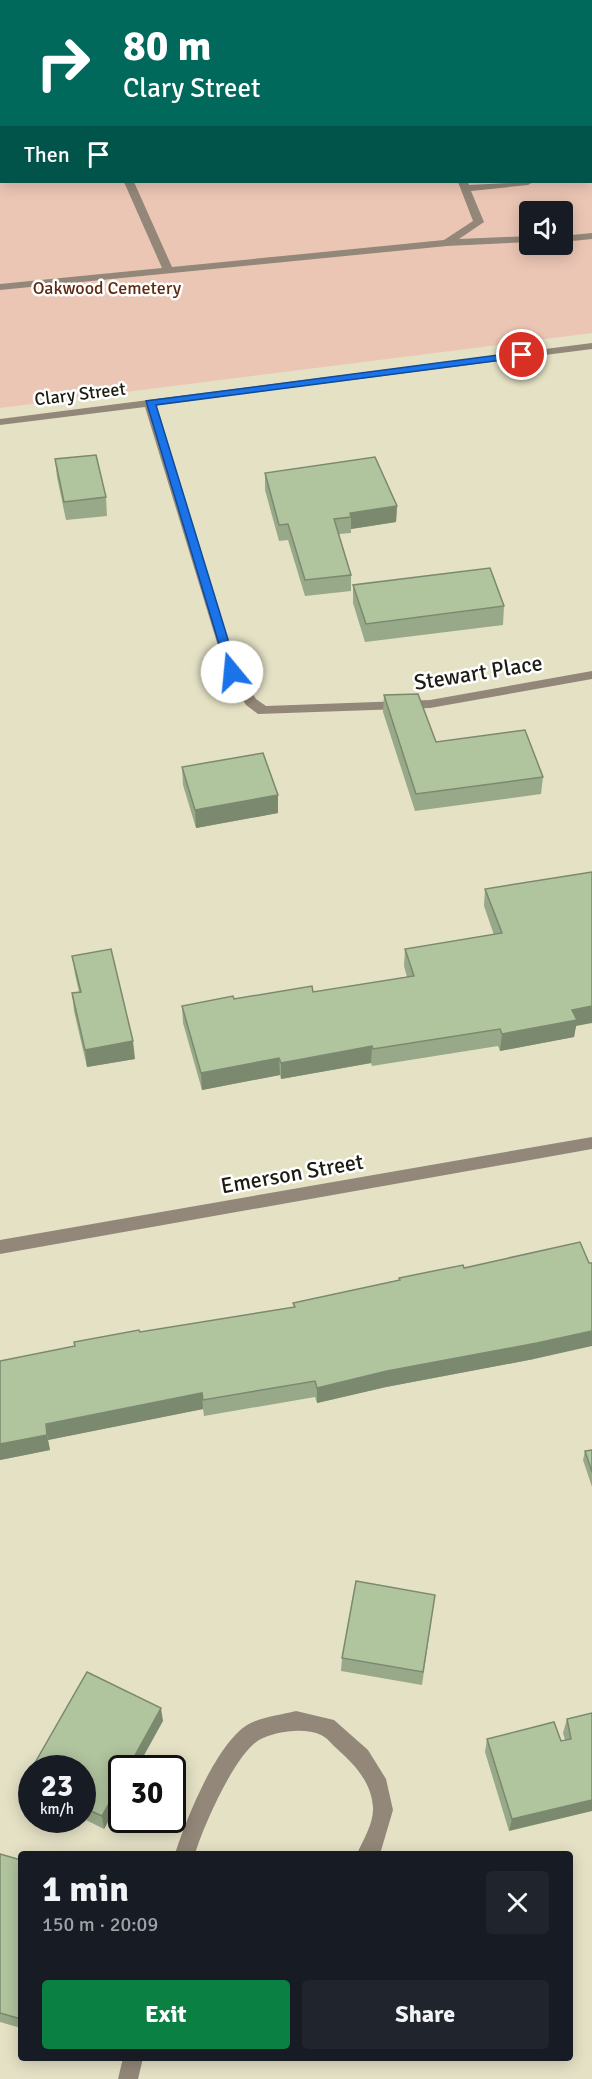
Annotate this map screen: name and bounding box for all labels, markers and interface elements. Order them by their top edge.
text: 80 m [123,21,212,72]
icon: right [24,24,102,102]
text: Clary Street [123,72,261,105]
icon: arrive [82,138,115,171]
text: Then [24,141,70,168]
map controls [519,201,573,255]
button: sound [519,201,573,255]
park label: Oakwood Cemetery [33,277,182,299]
pin [496,329,547,380]
icon: arrive [505,338,538,371]
street label: Clary Street [33,377,127,411]
position arrow [200,640,264,704]
street label: Stewart Place [412,649,544,696]
street label: Emerson Street [219,1148,366,1199]
speed limit sign: 30 [108,1755,186,1833]
text: 23 [41,1768,73,1805]
text: km/h [40,1800,74,1818]
text: 1 min [42,1867,129,1912]
button: close [486,1871,549,1934]
text: 150 m · 20:09 [42,1912,158,1937]
button: Exit [42,1980,290,2049]
button: Share [302,1980,549,2049]

